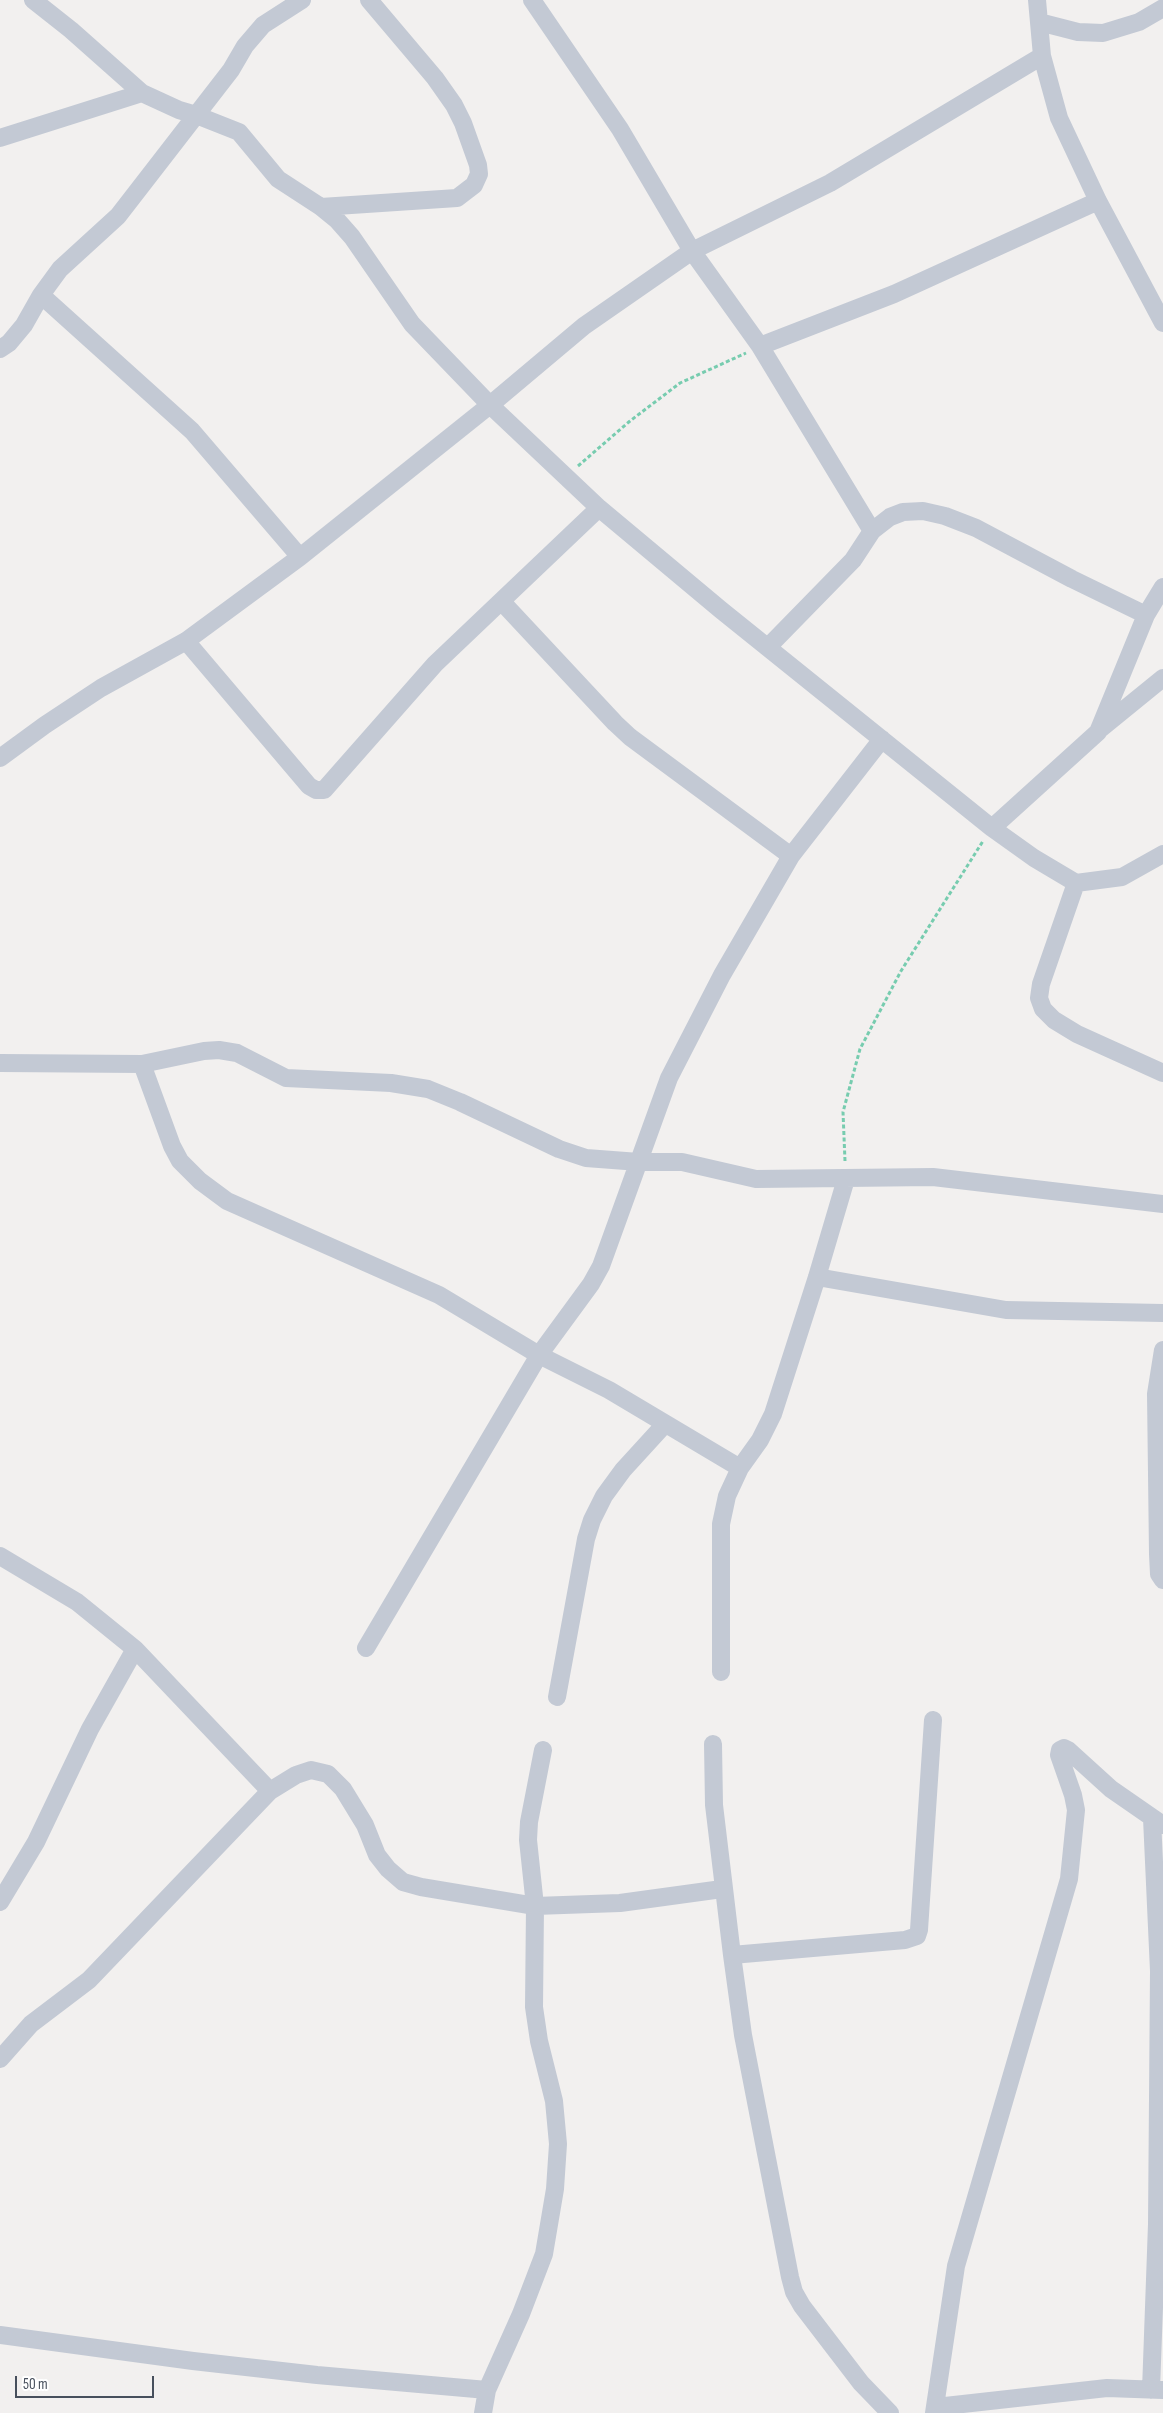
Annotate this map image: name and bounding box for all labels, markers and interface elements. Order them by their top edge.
scale bar [18,2366,156,2398]
text: 50 m [23,2375,48,2394]

